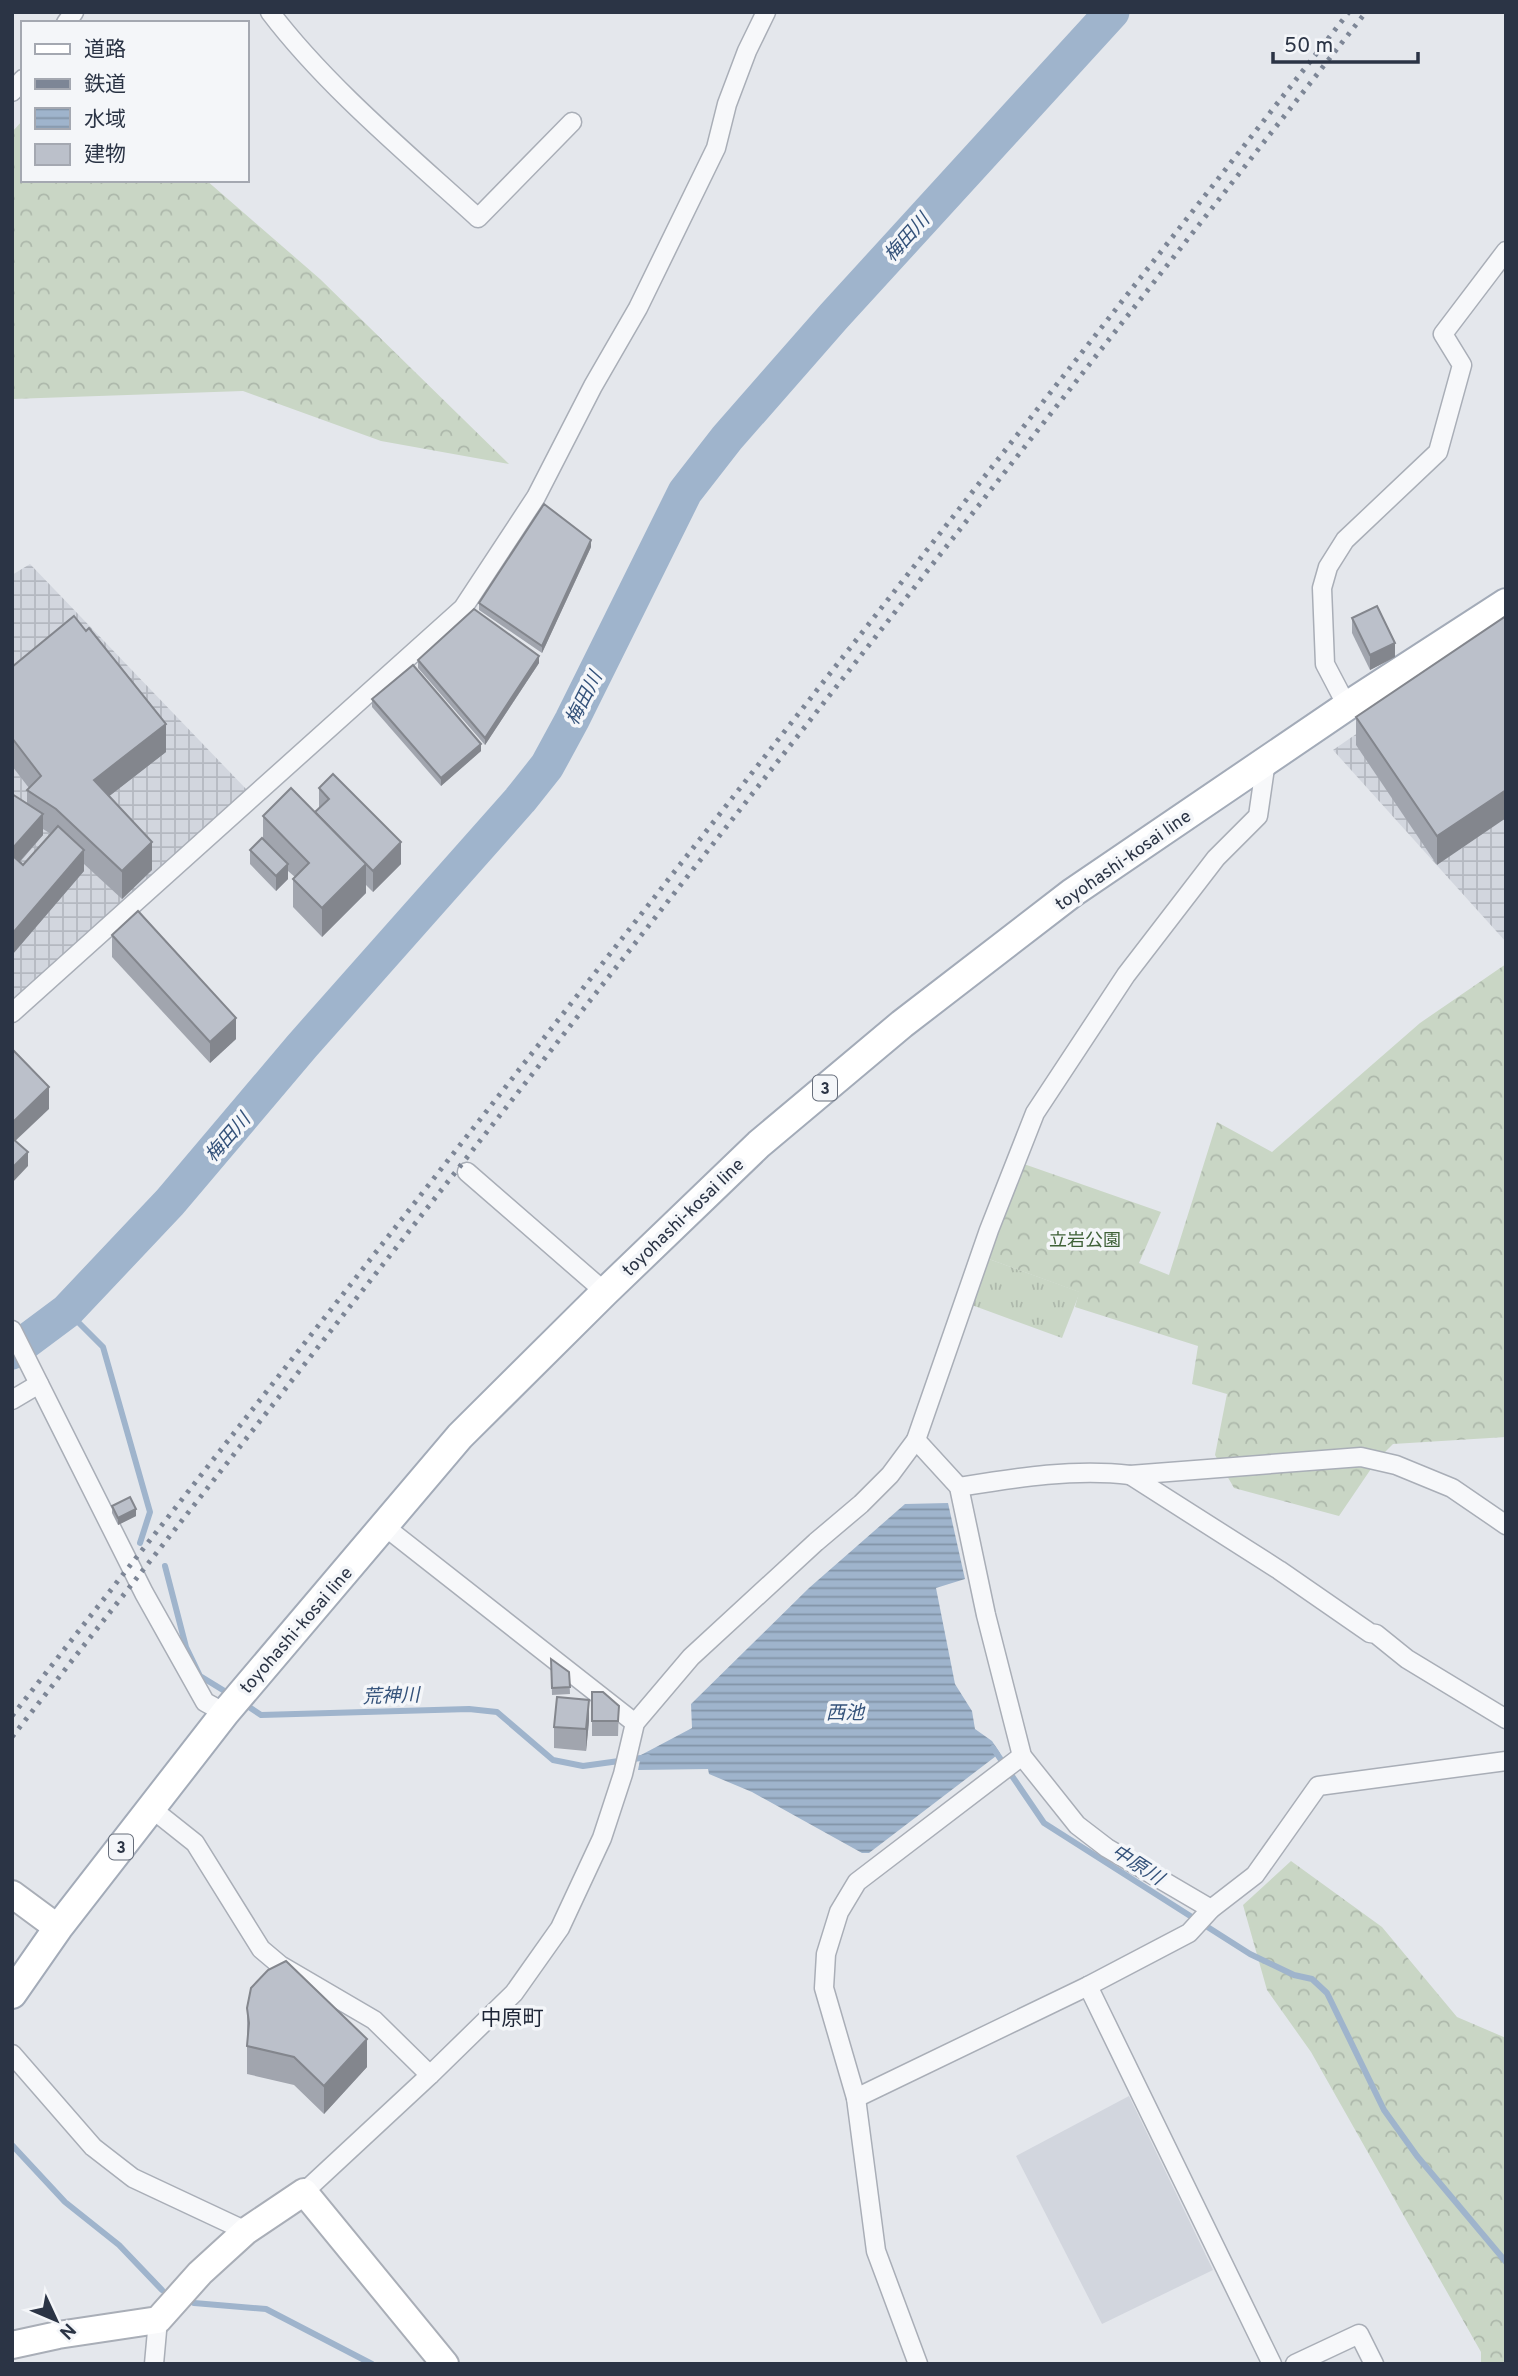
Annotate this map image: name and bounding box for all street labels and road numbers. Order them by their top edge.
street label: toyohashi-kosai line [1051,806,1196,917]
road number: 3 [813,1076,837,1100]
street label: toyohashi-kosai line [618,1154,750,1282]
street label: toyohashi-kosai line [236,1563,359,1699]
road number: 3 [109,1834,133,1859]

